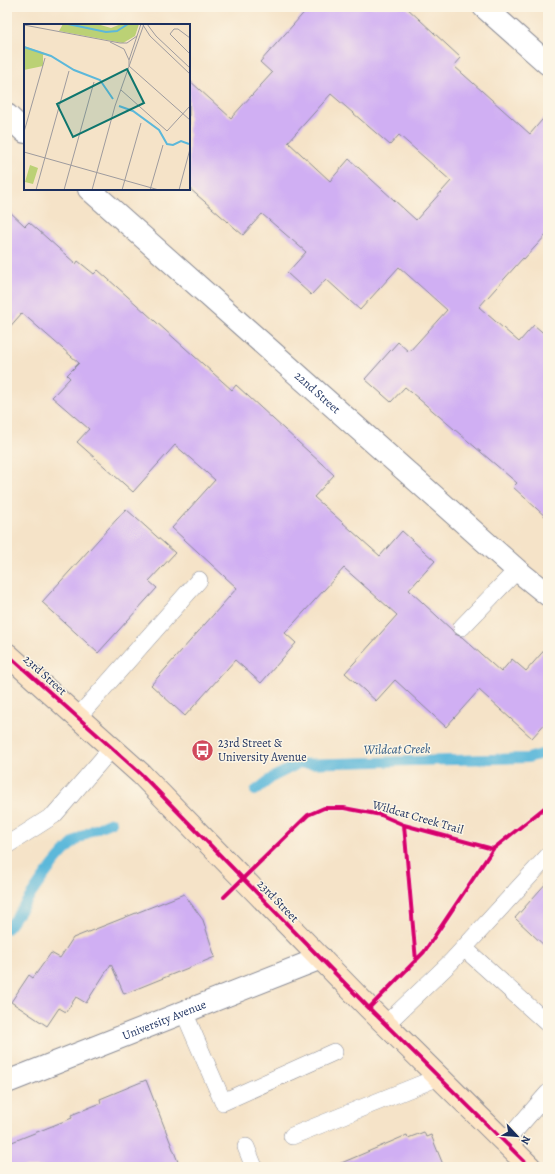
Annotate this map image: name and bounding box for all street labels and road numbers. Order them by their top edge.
street label: 22nd Street [291,368,344,417]
street label: 23rd Street [20,651,70,699]
street label: Wildcat Creek Trail [370,796,465,838]
street label: 23rd Street [254,876,302,926]
street label: University Avenue [120,996,208,1044]

